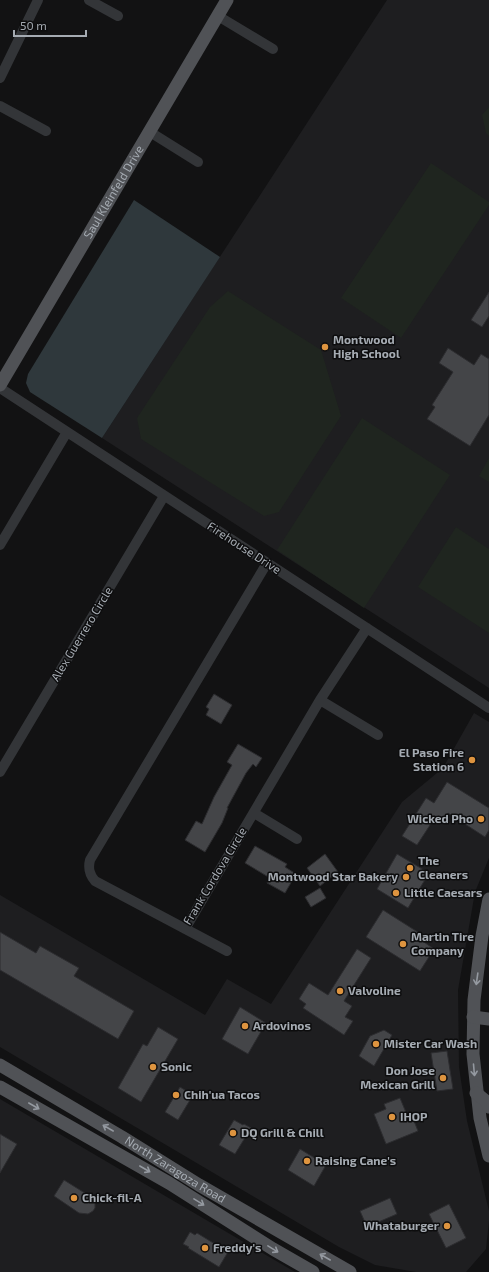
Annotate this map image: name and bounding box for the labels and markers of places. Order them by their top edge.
place label: Montwood High School [333,332,400,360]
marker: Montwood High School [320,342,330,352]
place label: El Paso Fire Station 6 [399,745,464,773]
marker: El Paso Fire Station 6 [467,755,477,765]
place label: Wicked Pho [407,811,473,825]
marker: Wicked Pho [476,814,486,824]
place label: The Cleaners [418,853,468,881]
marker: The Cleaners [405,863,415,873]
place label: Montwood Star Bakery [268,869,398,884]
marker: Montwood Star Bakery [401,872,411,882]
place label: Little Caesars [404,885,482,899]
marker: Little Caesars [391,888,401,898]
place label: Martin Tire Company [411,929,474,958]
marker: Martin Tire Company [398,939,408,949]
place label: Valvoline [348,983,401,997]
marker: Valvoline [335,986,345,996]
place label: Ardovinos [253,1018,311,1032]
marker: Ardovinos [240,1021,250,1031]
place label: Mister Car Wash [384,1036,477,1050]
marker: Mister Car Wash [371,1039,381,1049]
place label: Sonic [161,1059,192,1073]
marker: Sonic [148,1062,158,1072]
place label: Don Jose Mexican Grill [360,1063,435,1091]
marker: Don Jose Mexican Grill [438,1073,448,1083]
place label: Chih'ua Tacos [184,1087,260,1101]
marker: Chih'ua Tacos [171,1090,181,1100]
place label: IHOP [400,1109,428,1123]
marker: IHOP [387,1112,397,1122]
place label: DQ Grill & Chill [241,1125,324,1140]
marker: DQ Grill & Chill [228,1128,238,1138]
place label: Raising Cane's [315,1153,396,1167]
marker: Raising Cane's [302,1156,312,1166]
place label: Chick-fil-A [82,1190,142,1204]
marker: Chick-fil-A [69,1193,79,1203]
place label: Whataburger [363,1218,439,1232]
marker: Whataburger [442,1221,452,1231]
place label: Freddy's [213,1240,261,1255]
marker: Freddy's [200,1243,210,1253]

